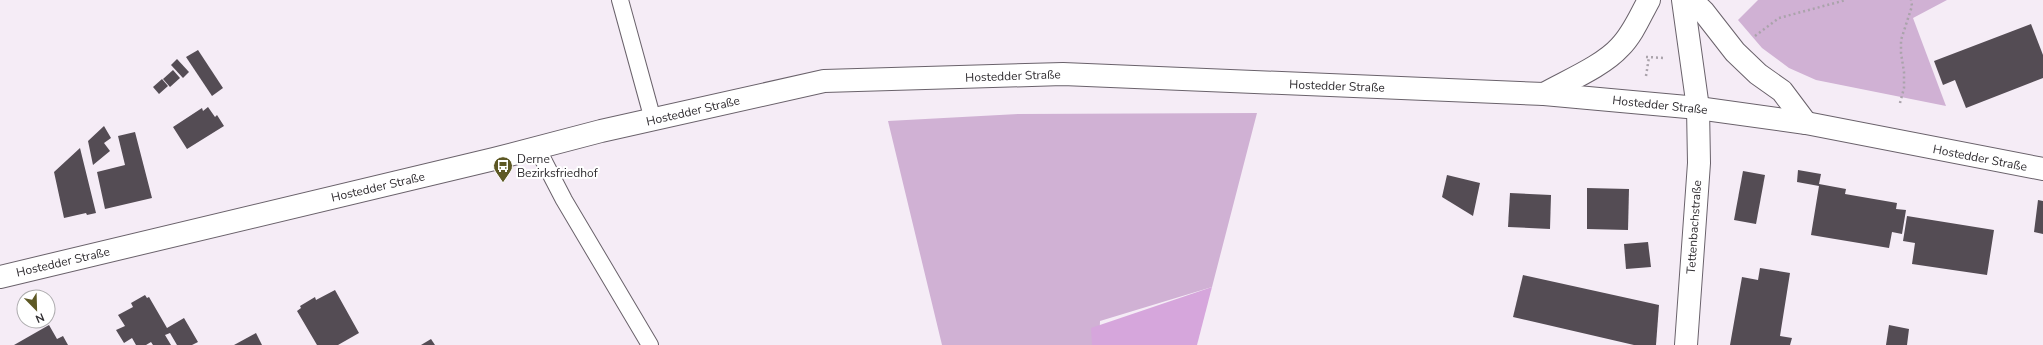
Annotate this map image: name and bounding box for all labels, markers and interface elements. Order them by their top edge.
street label: Hostedder Straße [965,66,1061,86]
street label: Hostedder Straße [1289,76,1385,96]
street label: Hostedder Straße [645,92,741,130]
street label: Hostedder Straße [1612,92,1708,118]
street label: Hostedder Straße [1931,141,2029,175]
place label: Derne Bezirksfriedhof [517,151,599,181]
bus stop icon: Derne Bezirksfriedhof [492,155,514,183]
street label: Hostedder Straße [330,168,426,206]
street label: Tettenbachstraße [1683,180,1705,274]
street label: Hostedder Straße [15,243,111,281]
north arrow [16,289,56,329]
text: N [33,309,46,326]

